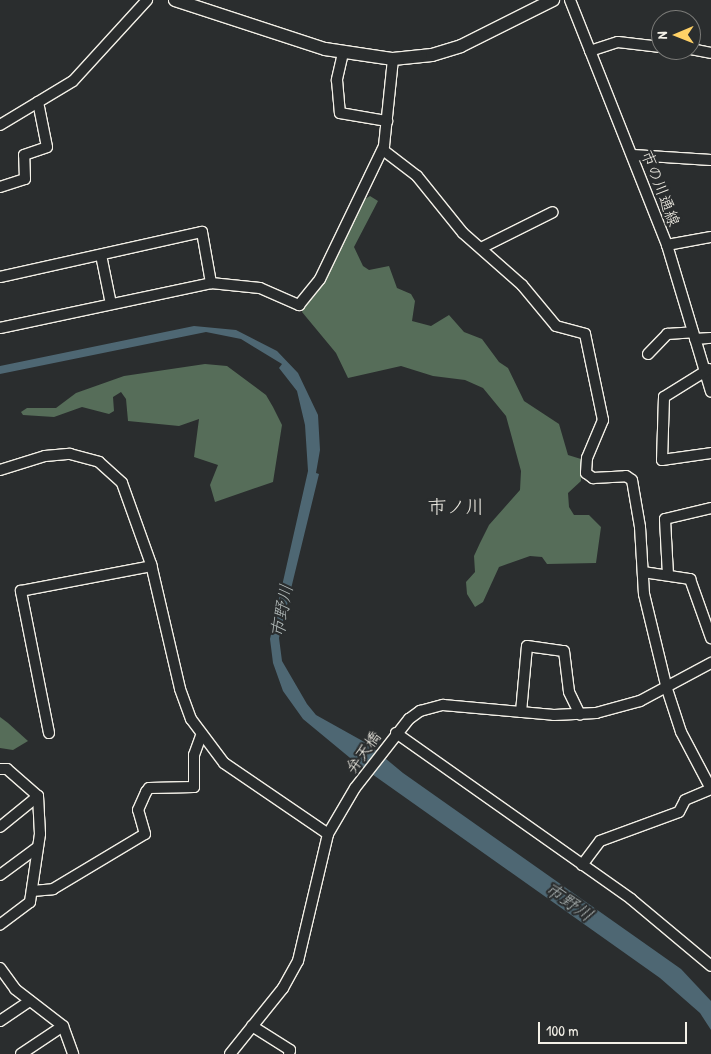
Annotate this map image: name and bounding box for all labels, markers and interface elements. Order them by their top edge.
north arrow [651,10,701,60]
text: N [652,31,671,39]
street label: 市の川通線 [638,147,684,229]
district label: 市ノ川 [428,496,484,518]
water label: 市野川 [266,582,298,640]
street label: 弁天橋 [341,727,385,777]
water label: 市野川 [541,878,597,926]
scale bar [541,1012,690,1044]
text: 100 m [546,1020,579,1041]

